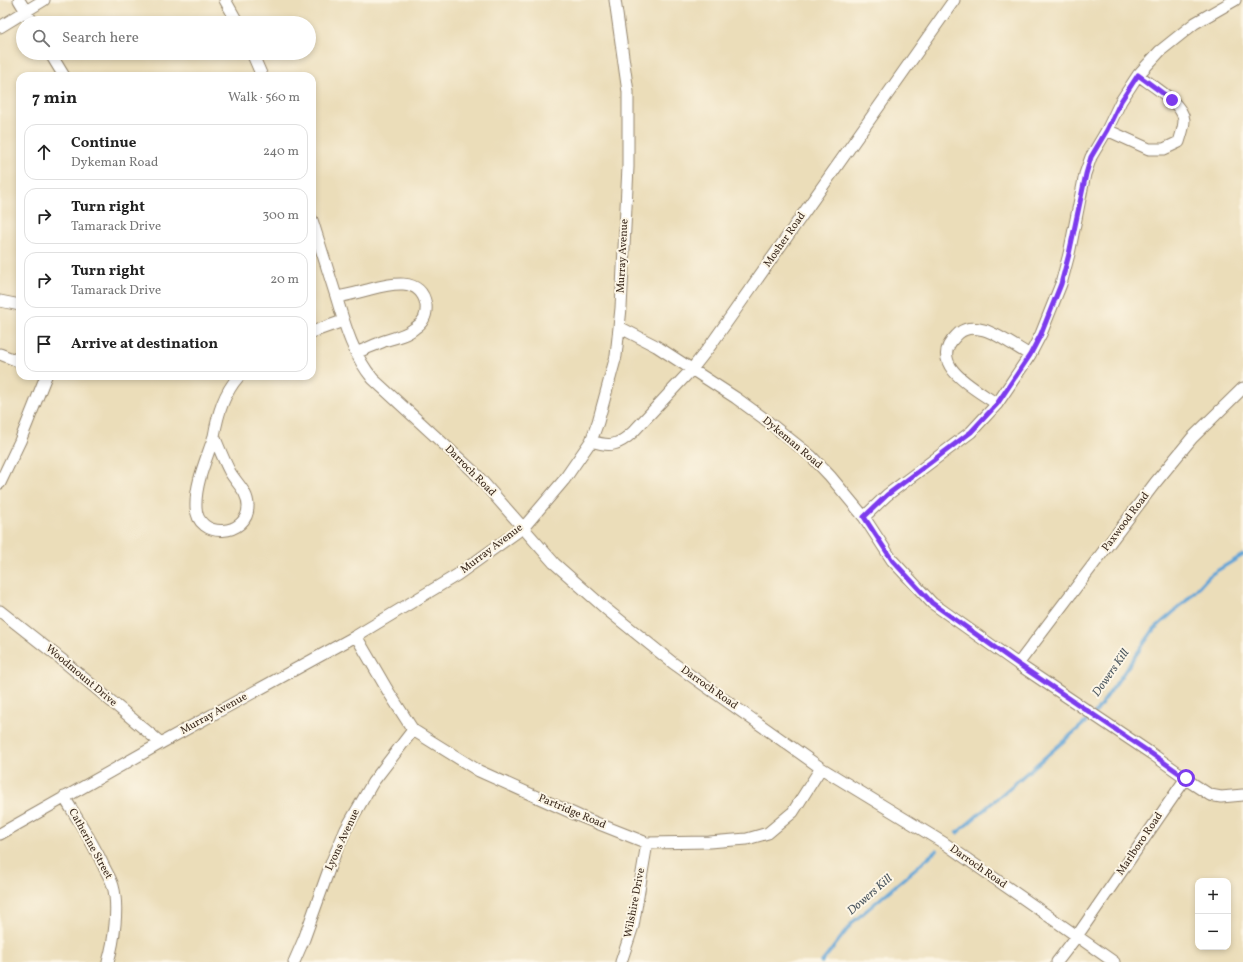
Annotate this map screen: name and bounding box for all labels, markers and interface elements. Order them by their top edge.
search box [16,16,316,60]
icon: search [30,27,52,49]
text: Search here [62,28,139,49]
text: 7 min [32,87,77,110]
text: Walk · 560 m [228,89,300,107]
route end [1163,91,1181,109]
text: Continue [71,133,136,154]
icon: ahead [33,141,55,163]
text: 240 m [263,143,299,161]
text: Dykeman Road [71,154,158,172]
text: Turn right [71,197,145,218]
icon: right [33,205,55,227]
text: 300 m [263,207,299,225]
street label: Mosher Road [761,209,809,271]
text: Tamarack Drive [71,218,161,236]
street label: Murray Avenue [614,218,632,294]
text: Turn right [71,261,145,282]
icon: right [33,269,55,291]
text: 20 m [270,271,299,289]
text: Tamarack Drive [71,282,161,300]
icon: arrive [33,333,55,355]
text: Arrive at destination [71,334,218,355]
street label: Dykeman Road [759,414,825,472]
street label: Darroch Road [441,442,499,500]
street label: Paxwood Road [1099,489,1153,555]
street label: Murray Avenue [458,521,526,577]
street label: Woodmount Drive [42,642,120,710]
water label: Dowers Kill [1089,646,1133,700]
street label: Darroch Road [677,663,741,713]
street label: Murray Avenue [178,689,250,739]
route start [1177,769,1195,787]
street label: Partridge Road [536,791,608,833]
street label: Catherine Street [64,806,116,882]
street label: Lyons Avenue [322,807,364,873]
street label: Marlboro Road [1113,810,1167,878]
street label: Darroch Road [946,842,1010,892]
street label: Wilshire Drive [621,867,649,939]
water label: Dowers Kill [844,871,896,919]
map controls [1195,878,1231,950]
button: + [1195,878,1231,914]
button: − [1195,914,1231,950]

